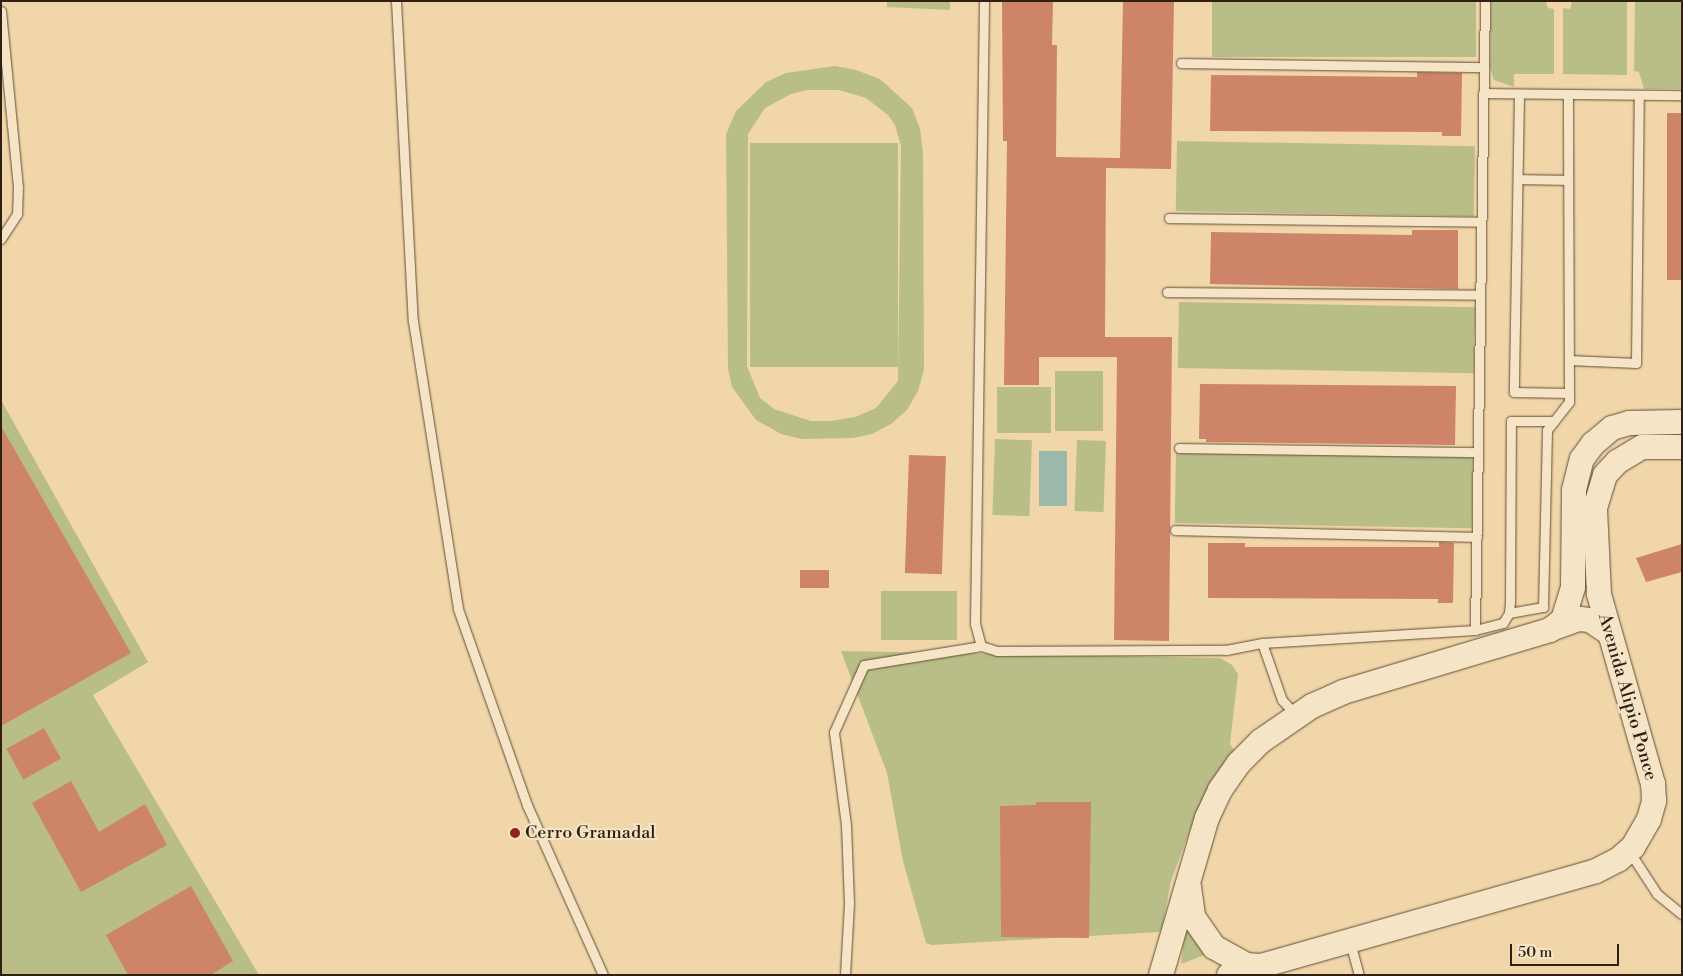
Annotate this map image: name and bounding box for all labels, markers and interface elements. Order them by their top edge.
street label: Avenida Alipio Ponce [1593,611,1661,783]
place label: Cerro Gramadal [525,822,656,844]
marker: Cerro Gramadal [509,827,521,839]
scale bar [1513,934,1622,966]
text: 50 m [1518,943,1552,962]

